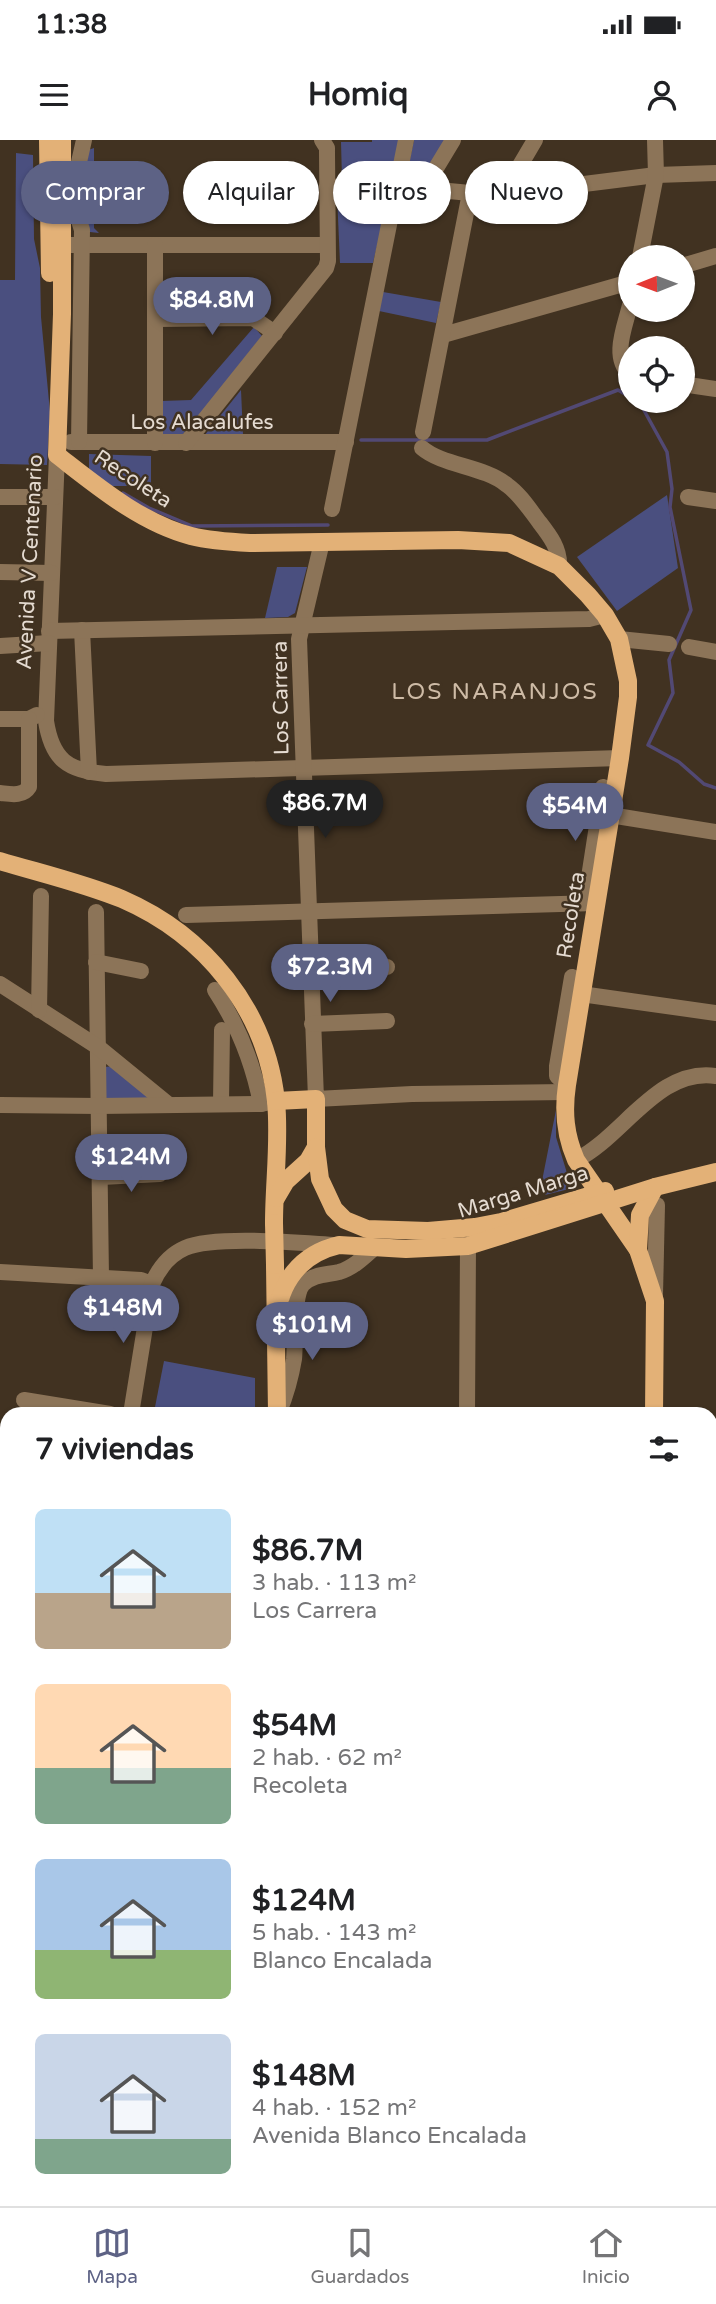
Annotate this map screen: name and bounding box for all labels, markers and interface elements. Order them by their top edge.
text: 11:38 [35,9,107,40]
icon: menu [35,76,73,114]
text: Homiq [308,76,408,114]
icon: person [643,76,681,114]
chip: Comprar [21,161,169,224]
chip: Alquilar [183,161,319,224]
chip: Filtros [333,161,451,224]
chip: Nuevo [465,161,588,224]
north arrow [618,245,695,322]
map controls [618,245,695,413]
pin: $84.8M [155,278,269,337]
text: $84.8M [169,286,255,314]
button: locate [618,336,695,413]
street label: Los Alacalufes [130,410,274,435]
street label: Recoleta [89,445,177,513]
street label: Avenida V Centenario [12,454,48,670]
street label: Los Carrera [268,641,294,755]
district label: LOS NARANJOS [391,678,599,706]
pin: $86.7M [268,780,382,840]
pin: $54M [534,784,616,843]
text: $86.7M [282,789,368,817]
text: $54M [542,792,608,820]
street label: Recoleta [552,870,590,960]
pin: $72.3M [273,944,387,1004]
text: $72.3M [287,953,373,981]
pin: $124M [82,1135,180,1194]
text: $124M [91,1143,171,1171]
street label: Marga Marga [455,1160,591,1224]
pin: $148M [74,1286,172,1345]
text: $148M [83,1294,163,1322]
pin: $101M [263,1302,361,1362]
text: $101M [272,1311,352,1339]
icon: filters [645,1430,683,1468]
text: 7 viviendas [35,1431,194,1468]
text: $86.7M [252,1532,363,1569]
icon: home [91,1537,175,1621]
text: 3 hab. · 113 m² [252,1569,417,1597]
text: Los Carrera [252,1597,377,1625]
text: $54M [252,1707,337,1744]
icon: home [91,1712,175,1796]
text: 2 hab. · 62 m² [252,1744,402,1772]
text: Recoleta [252,1772,348,1800]
text: $124M [252,1882,356,1919]
icon: home [91,1887,175,1971]
text: 5 hab. · 143 m² [252,1919,417,1947]
text: Blanco Encalada [252,1947,432,1975]
text: $148M [252,2057,356,2094]
icon: home [91,2062,175,2146]
text: 4 hab. · 152 m² [252,2094,417,2122]
text: Avenida Blanco Encalada [252,2122,527,2150]
tab: Mapa [86,2224,138,2288]
tab: Guardados [310,2224,409,2288]
tab: Inicio [582,2224,630,2288]

